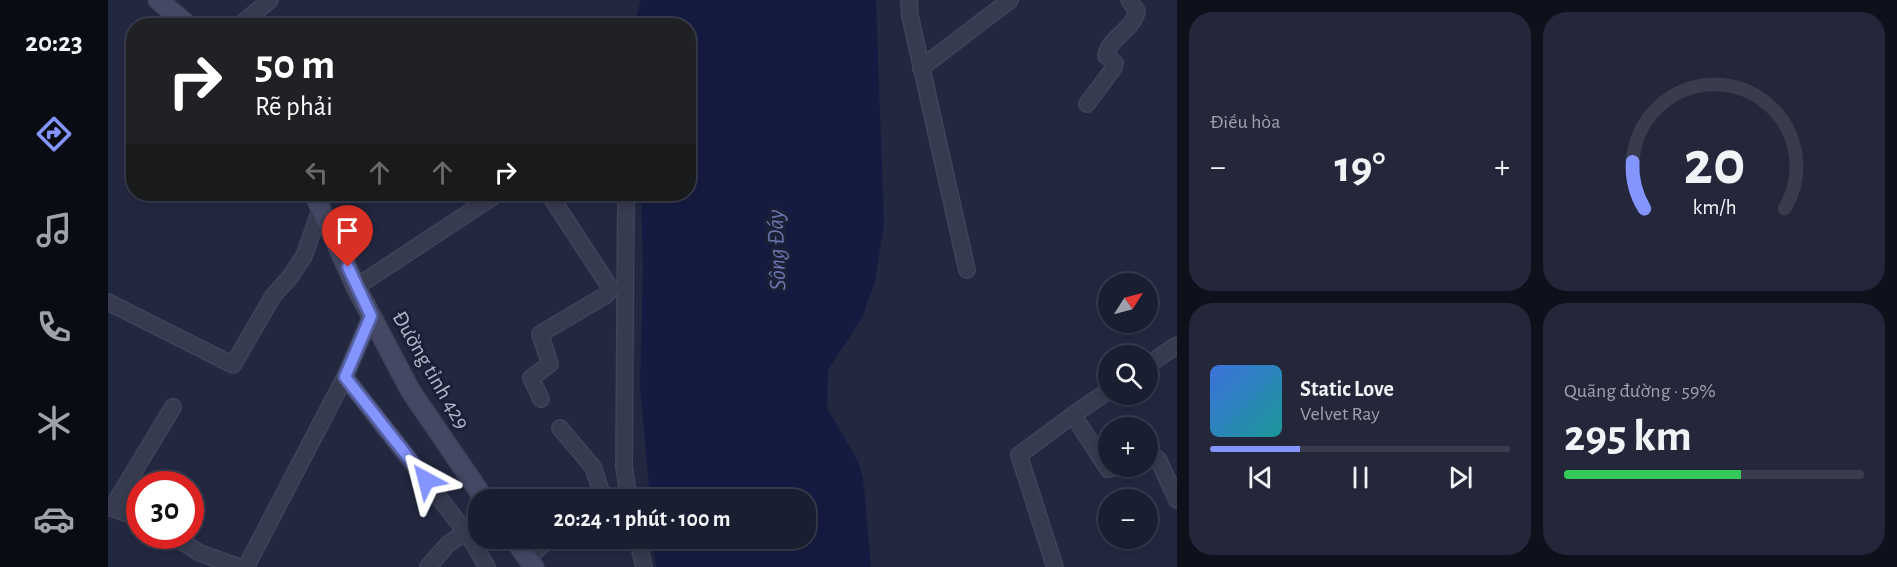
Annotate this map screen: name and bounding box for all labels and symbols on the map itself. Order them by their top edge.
pin [322,205,373,267]
water label: Sông Đáy [764,209,790,291]
north arrow [1098,273,1158,333]
street label: Đường tỉnh 429 [388,307,474,433]
position arrow [394,448,458,512]
speed limit sign: 30 [126,471,204,549]

